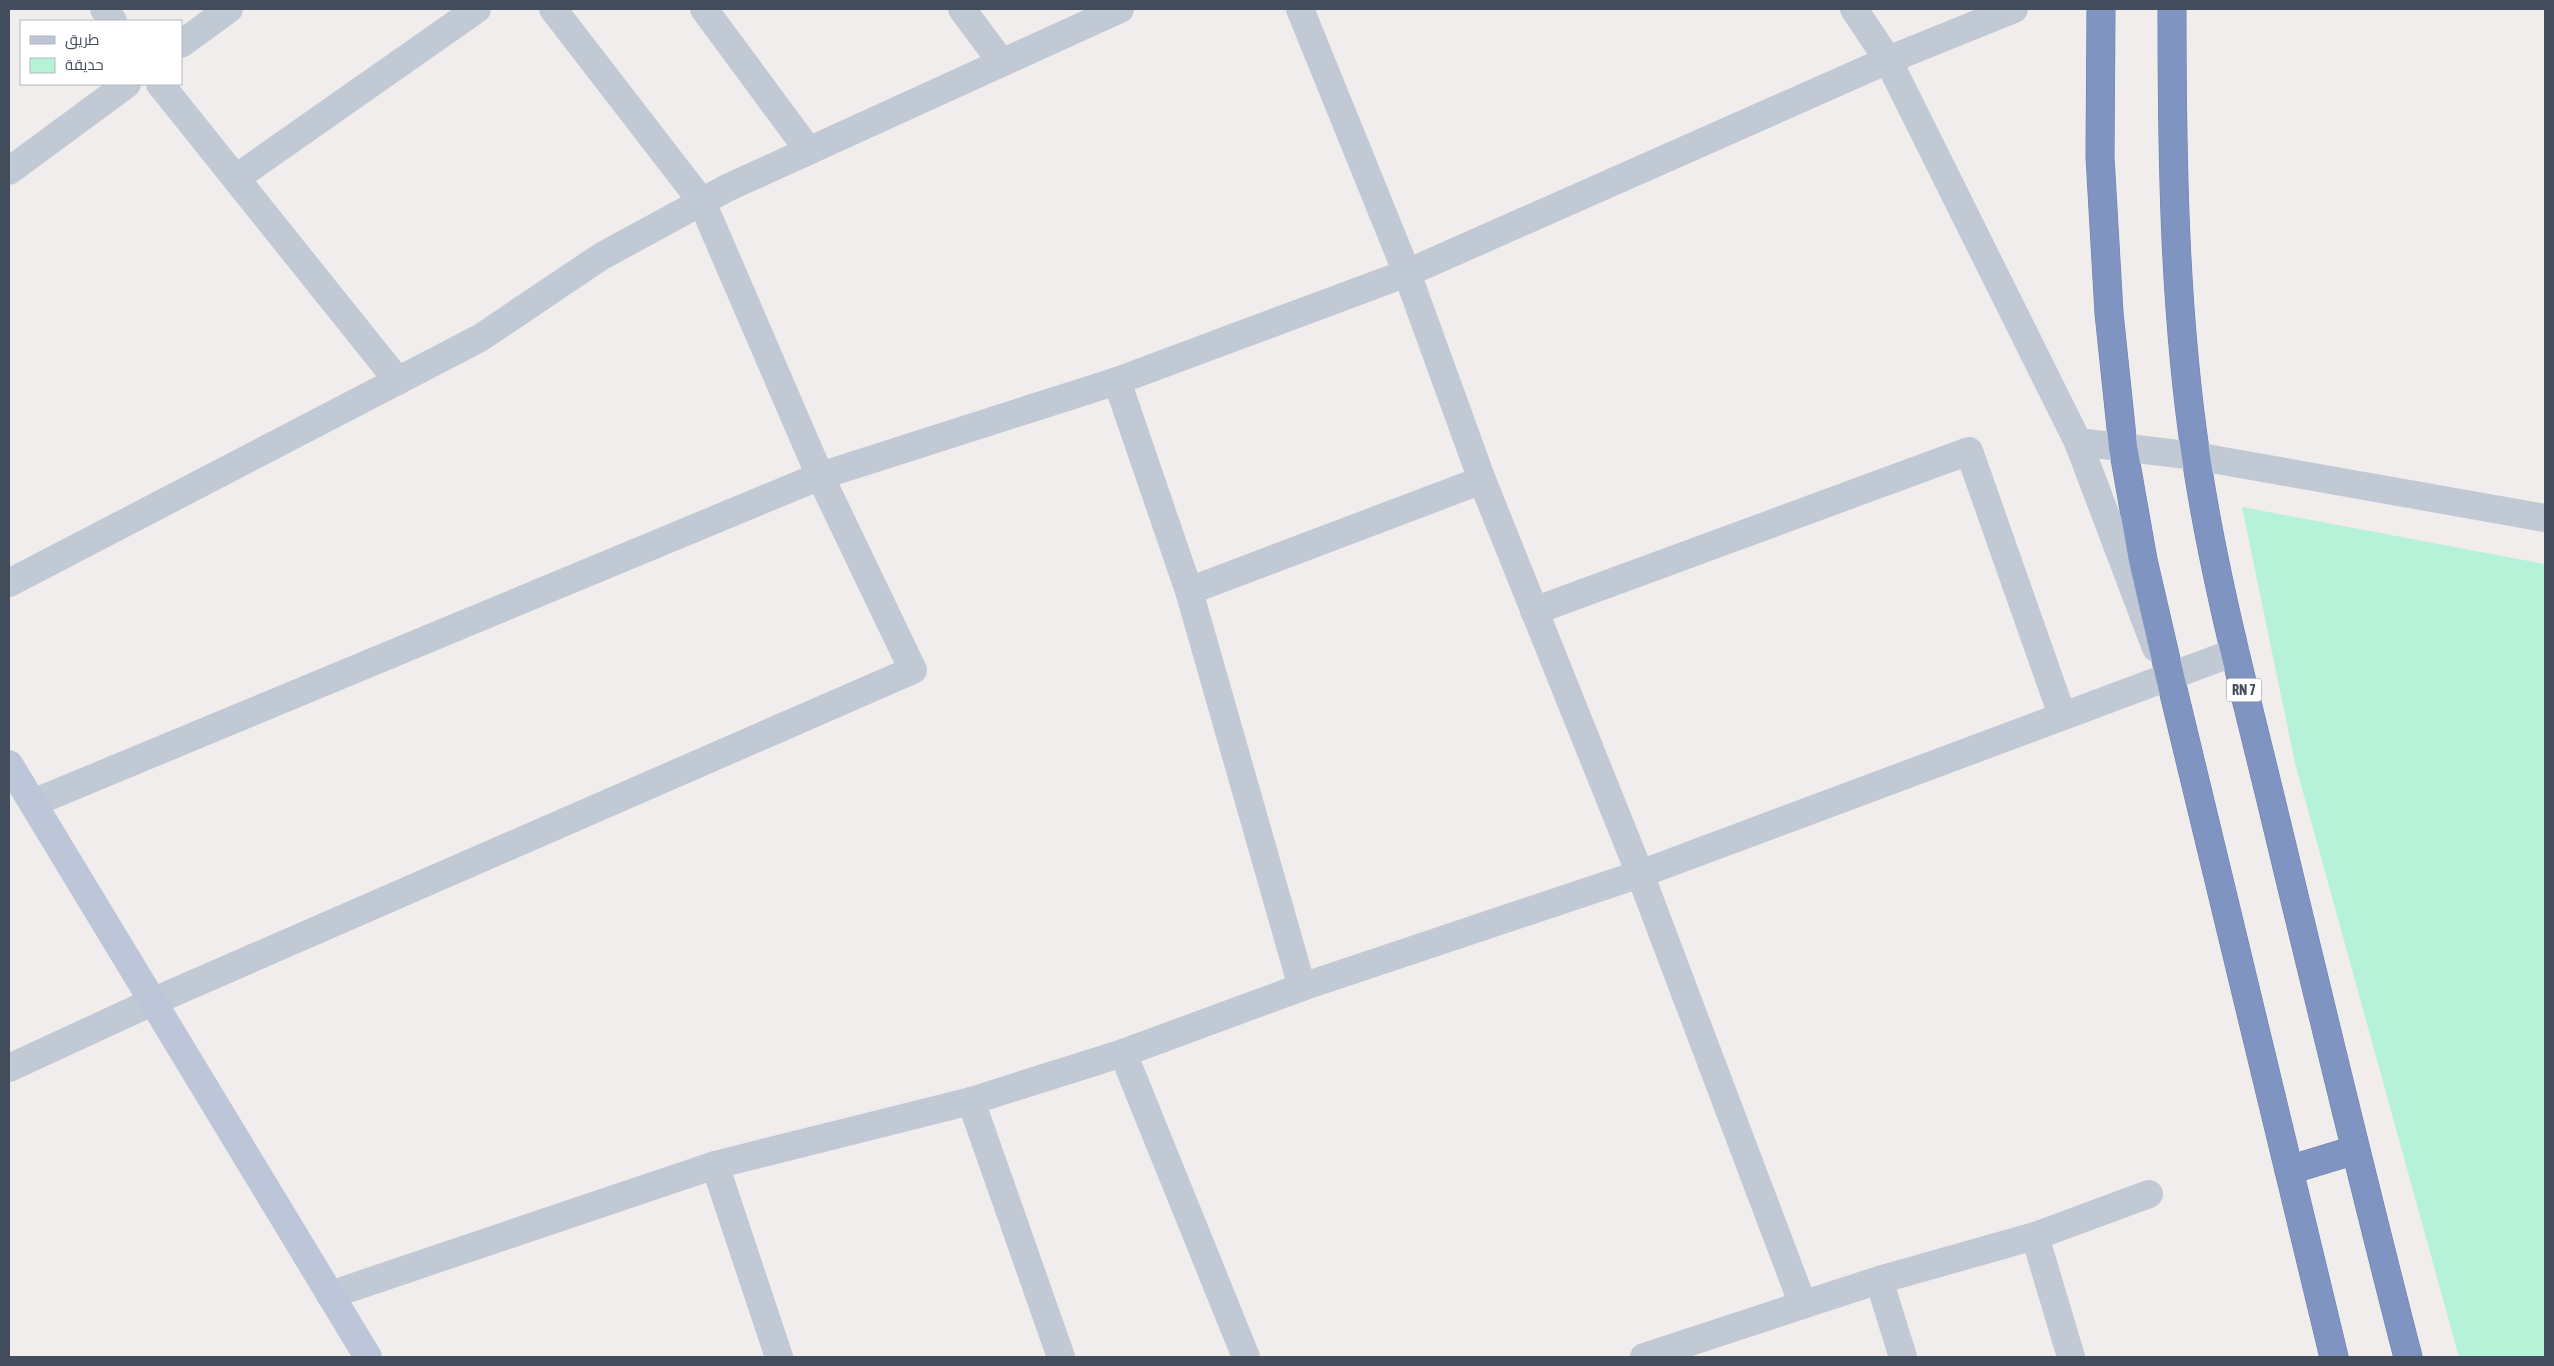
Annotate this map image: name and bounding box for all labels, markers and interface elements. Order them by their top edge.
legend [20,20,182,85]
text: طريق [65,31,99,50]
text: حديقة [65,56,104,73]
road number: RN 7 [2226,678,2262,702]

